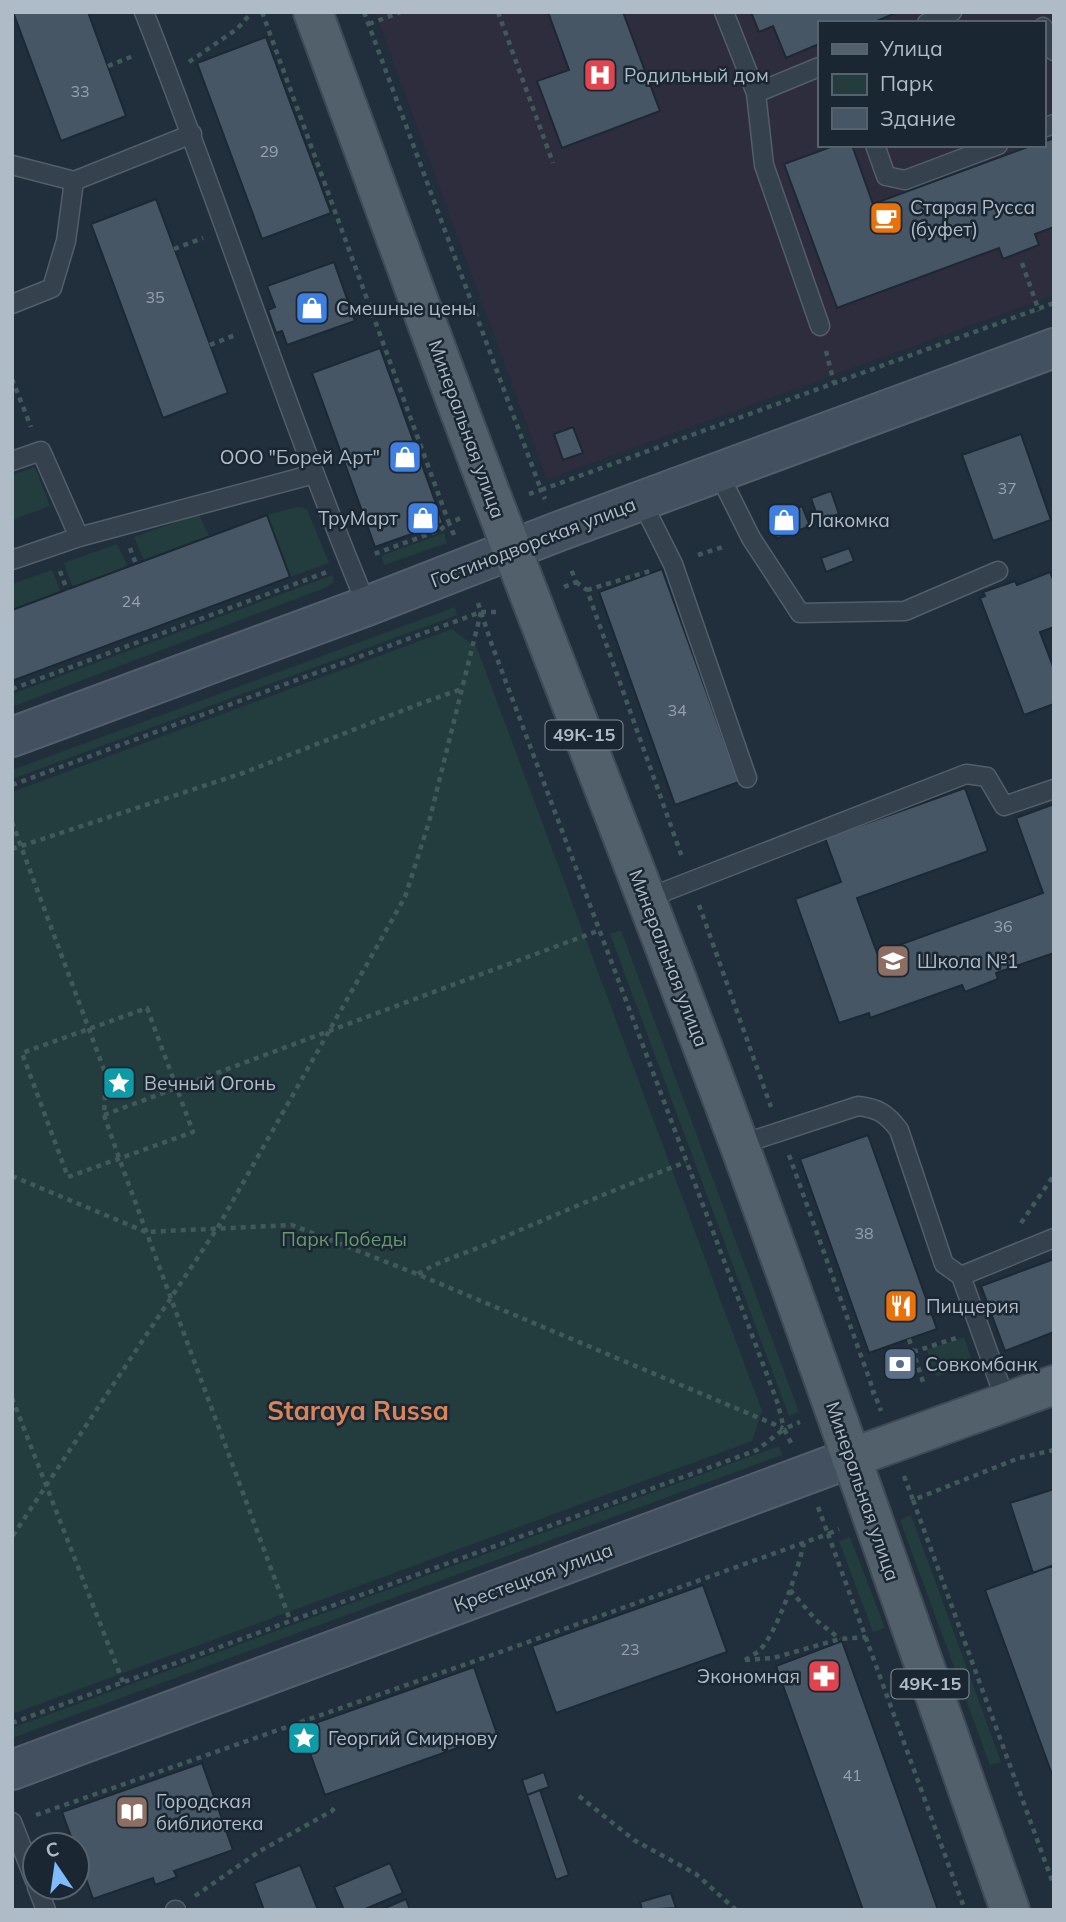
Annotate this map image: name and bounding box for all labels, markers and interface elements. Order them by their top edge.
legend [818,21,1045,147]
text: Улица [879,35,943,61]
hospital icon: Родильный дом [581,56,619,94]
place label: Родильный дом [624,63,769,87]
text: Парк [880,70,934,96]
house number: 33 [70,81,90,101]
text: Здание [880,105,956,131]
house number: 29 [259,141,279,161]
place label: Старая Русса (буфет) [910,195,1035,241]
cafe icon: Старая Русса (буфет) [867,199,905,237]
house number: 35 [145,287,165,307]
shop icon: Смешные цены [293,289,331,327]
place label: Смешные цены [336,296,476,320]
street label: Минеральная улица [424,337,510,521]
shop icon: ООО "Борей Арт" [386,438,424,476]
place label: ООО "Борей Арт" [220,445,380,469]
house number: 37 [997,478,1017,498]
street label: Гостинодворская улица [427,492,639,592]
shop icon: ТруМарт [404,499,442,537]
shop icon: Лакомка [765,501,803,539]
place label: ТруМарт [318,506,398,530]
place label: Лакомка [808,508,890,532]
house number: 24 [121,591,141,611]
house number: 34 [667,700,687,720]
road number: 49К-15 [546,720,622,750]
street label: Минеральная улица [624,866,714,1050]
house number: 36 [993,916,1013,936]
school or university icon: Школа №1 [874,942,912,980]
place label: Школа №1 [917,949,1018,973]
place icon: Вечный Огонь [100,1064,138,1102]
place label: Вечный Огонь [144,1071,276,1095]
house number: 38 [854,1223,874,1243]
park label: Парк Победы [281,1227,407,1251]
restaurant icon: Пиццерия [882,1287,920,1325]
place label: Пиццерия [926,1294,1019,1318]
bank icon: Совкомбанк [881,1345,919,1383]
place label: Совкомбанк [925,1352,1039,1376]
district label: Staraya Russa [267,1394,449,1427]
street label: Минеральная улица [821,1398,905,1584]
street label: Крестецкая улица [450,1537,616,1617]
house number: 23 [620,1639,640,1659]
pharmacy icon: Экономная [805,1657,843,1695]
place label: Экономная [697,1664,800,1688]
road number: 49К-15 [892,1670,968,1699]
place icon: Георгий Смирнову [285,1719,323,1757]
place label: Георгий Смирнову [328,1726,497,1750]
house number: 41 [842,1765,862,1785]
place label: Городская библиотека [156,1789,264,1835]
library icon: Городская библиотека [113,1793,151,1831]
north arrow [21,1831,91,1901]
text: С [43,1836,61,1863]

